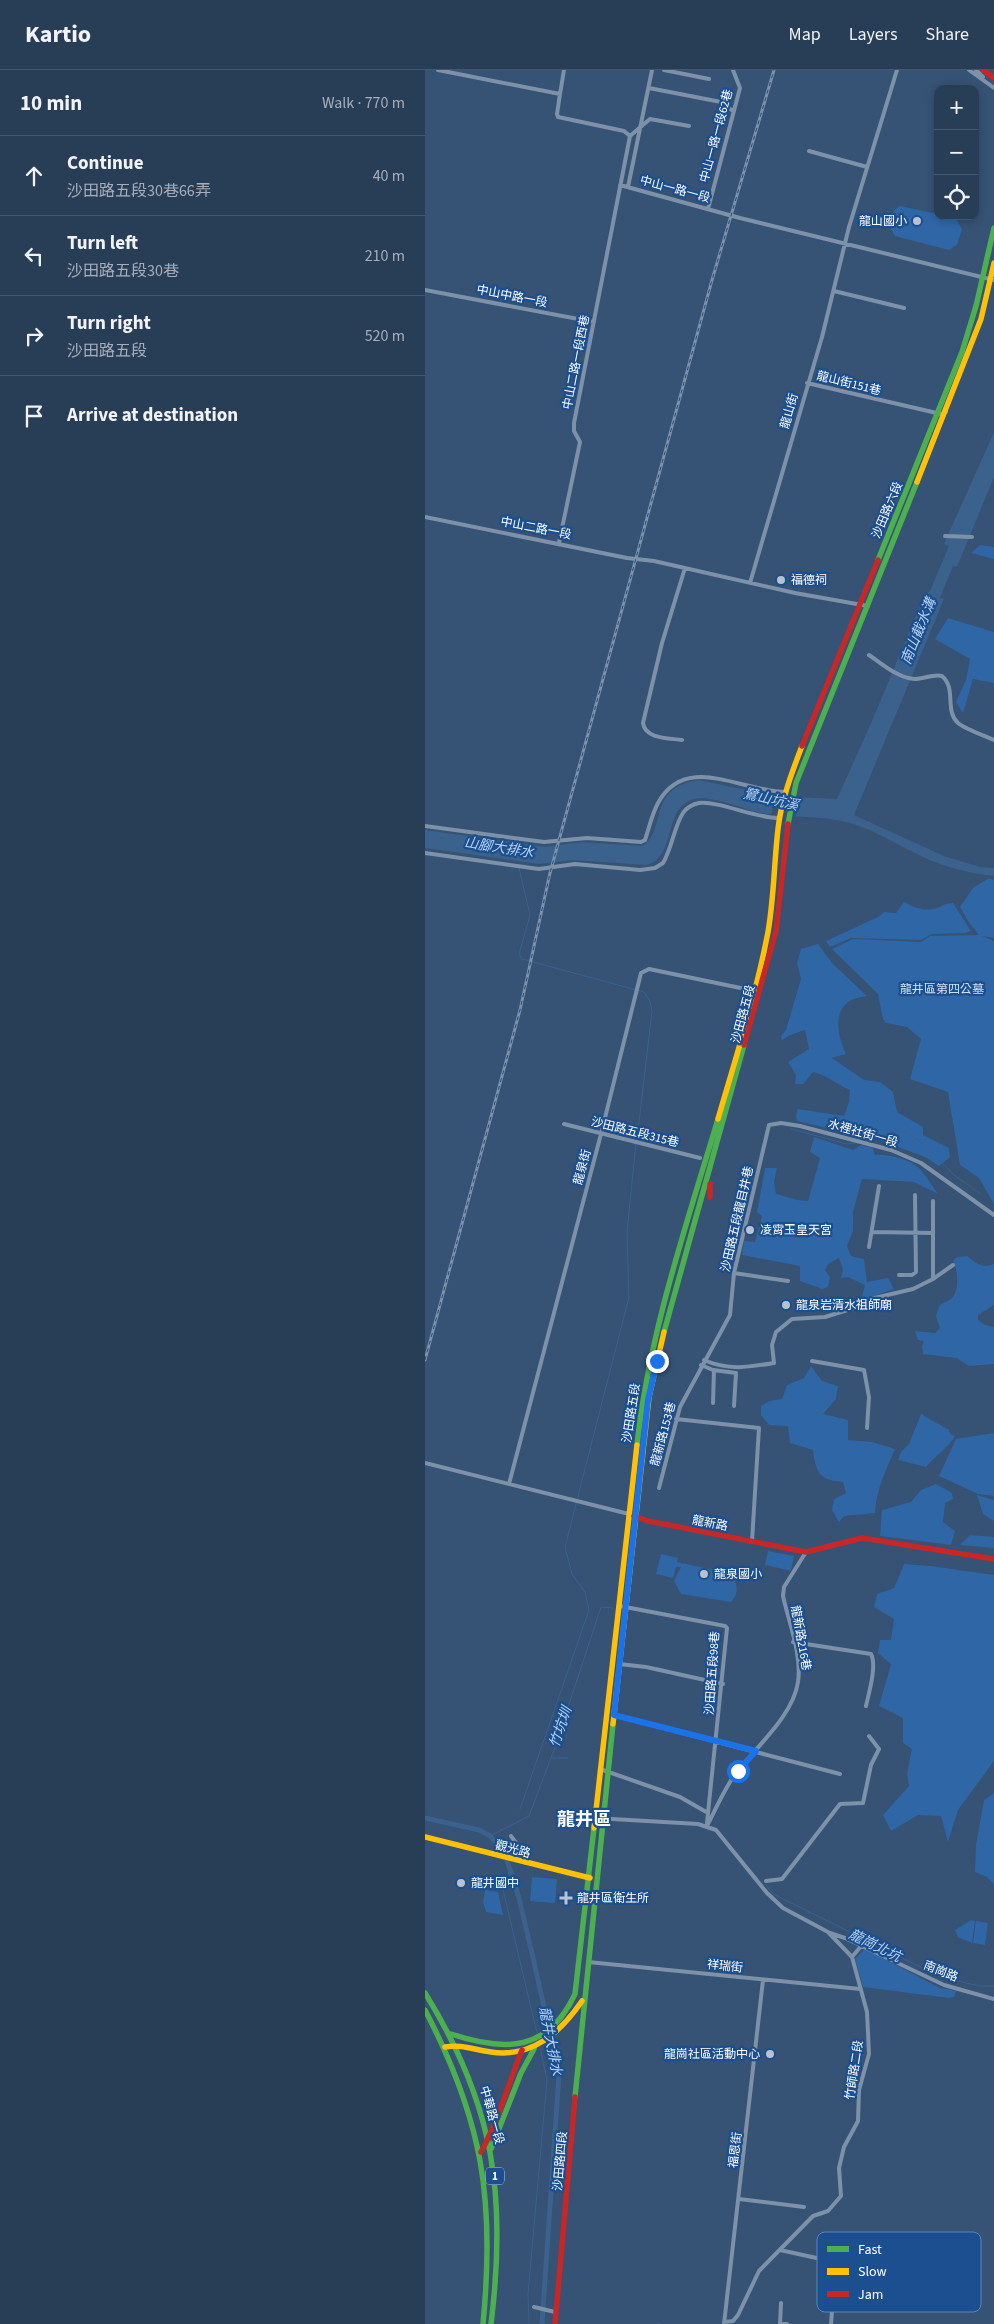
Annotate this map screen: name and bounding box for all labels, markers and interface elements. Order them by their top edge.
text: Kartio [25,17,91,52]
text: Map [789,22,821,47]
text: Layers [849,22,898,47]
text: Share [926,22,969,47]
map controls [934,85,979,220]
button: + [934,85,979,130]
text: 10 min [20,88,82,118]
street label: 中山一路一段62巷 [696,88,737,185]
text: Walk · 770 m [322,92,405,114]
button: − [934,130,979,175]
text: Continue [67,150,144,177]
icon: ahead [20,162,48,190]
text: 40 m [373,165,405,187]
street label: 中山一路一段 [638,172,712,207]
button: locate [934,175,979,220]
text: 沙田路五段30巷66弄 [67,180,211,202]
place label: 龍山國小 [859,213,907,230]
marker: 龍山國小 [911,215,923,227]
text: Turn left [67,230,138,257]
icon: left [20,242,48,270]
text: 210 m [365,245,405,267]
text: 沙田路五段30巷 [67,260,179,282]
street label: 中山中路一段 [475,281,549,312]
text: Turn right [67,310,151,337]
street label: 中山二路一段西巷 [559,313,594,411]
icon: right [20,322,48,350]
text: 520 m [365,325,405,347]
text: 沙田路五段 [67,340,147,362]
street label: 龍山街151巷 [815,367,883,400]
street label: 龍山街 [776,391,803,431]
icon: arrive [20,402,48,430]
text: Arrive at destination [67,402,238,429]
street label: 沙田路六段 [868,479,907,541]
street label: 中山二路一段 [499,513,573,544]
place label: 福德祠 [791,572,827,589]
marker: 福德祠 [775,574,787,586]
water label: 南山截水溝 [897,593,942,668]
water label: 鷺山坑溪 [741,784,802,816]
water label: 山腳大排水 [463,833,536,863]
park label: 龍井區第四公墓 [900,981,984,998]
street label: 沙田路五段 [728,983,759,1045]
street label: 沙田路五段315巷 [589,1113,681,1152]
street label: 水裡社街一段 [826,1115,900,1152]
street label: 龍泉街 [570,1148,595,1187]
street label: 沙田路五段龍目井巷 [717,1165,758,1274]
place label: 凌霄玉皇天宮 [760,1222,832,1239]
marker: 凌霄玉皇天宮 [744,1224,756,1236]
place label: 龍泉岩清水祖師廟 [796,1297,892,1314]
marker: 龍泉岩清水祖師廟 [780,1299,792,1311]
route end [646,1350,669,1373]
street label: 沙田路五段 [618,1382,645,1444]
street label: 龍新路153巷 [647,1400,680,1468]
street label: 龍新路 [691,1512,729,1535]
place label: 龍泉國小 [714,1566,762,1583]
marker: 龍泉國小 [698,1568,710,1580]
street label: 龍新路216巷 [786,1604,815,1672]
street label: 沙田路五段98巷 [701,1631,724,1715]
water label: 竹坑圳 [545,1702,578,1750]
route start [727,1760,750,1783]
district label: 龍井區 [557,1807,611,1832]
street label: 觀光路 [493,1837,532,1862]
place label: 龍井國中 [471,1875,519,1892]
marker: 龍井國中 [455,1877,467,1889]
place label: 龍井區衛生所 [577,1890,649,1907]
marker: 龍井區衛生所 [559,1891,573,1905]
water label: 龍崗北坑 [845,1925,906,1968]
street label: 祥瑞街 [706,1956,744,1977]
street label: 南崗路 [921,1957,961,1986]
water label: 龍井大排水 [534,2005,567,2078]
street label: 竹師路二段 [841,2039,868,2101]
place label: 龍崗社區活動中心 [664,2046,760,2063]
marker: 龍崗社區活動中心 [764,2048,776,2060]
street label: 中華路一段 [475,2084,508,2146]
street label: 沙田路四段 [549,2130,572,2192]
street label: 福恩街 [725,2131,746,2169]
road number: 1 [486,2168,504,2184]
legend [817,2232,981,2312]
text: Fast [858,2240,882,2260]
text: Slow [858,2262,887,2282]
text: Jam [858,2285,883,2305]

